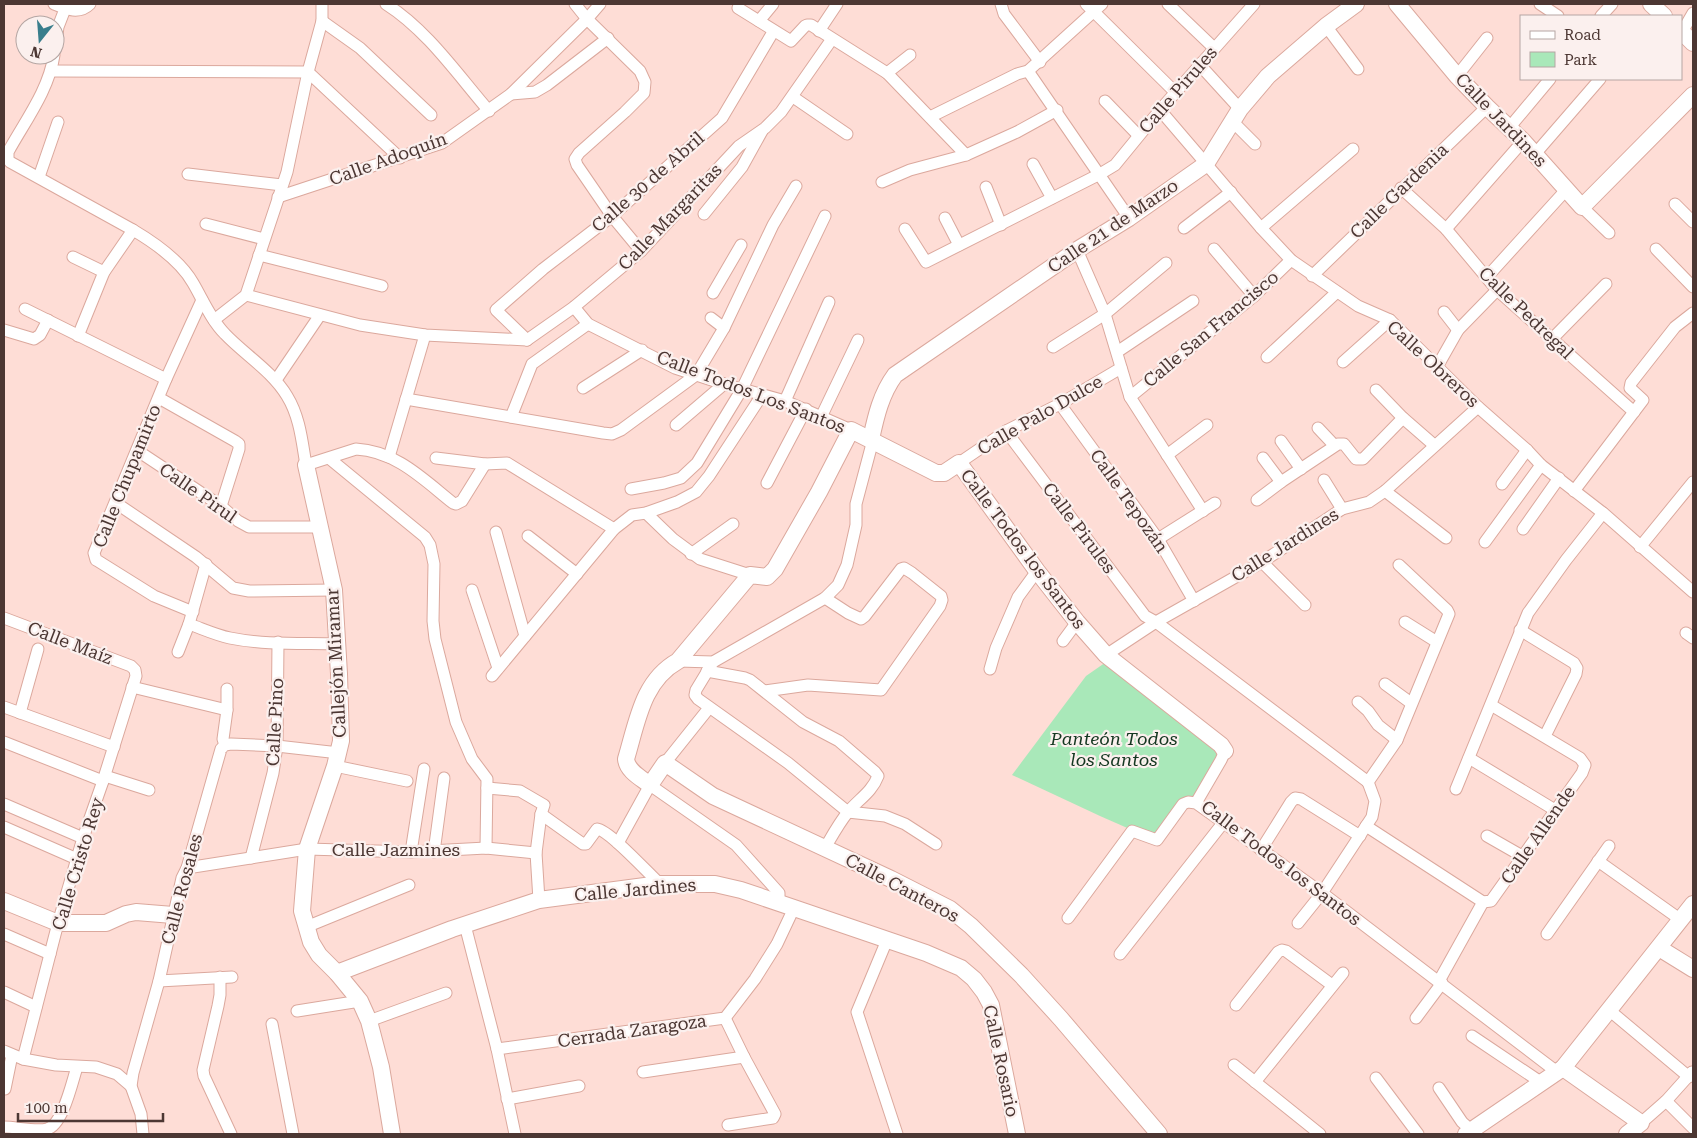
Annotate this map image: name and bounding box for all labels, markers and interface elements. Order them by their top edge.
north arrow [15,15,65,65]
legend [1520,15,1682,80]
text: Road [1564,26,1601,44]
street label: Calle Pirules [1134,42,1221,137]
text: N [28,43,44,62]
text: Park [1564,51,1598,69]
street label: Calle Jardines [1451,68,1551,171]
street label: Calle Adoquín [326,127,450,190]
street label: Calle 30 de Abril [587,127,709,236]
street label: Calle Gardenia [1345,138,1452,243]
street label: Calle Margaritas [614,159,726,274]
street label: Calle 21 de Marzo [1044,174,1182,277]
street label: Calle Pedregal [1475,262,1578,363]
street label: Calle San Francisco [1139,266,1283,391]
street label: Calle Obreros [1383,316,1484,412]
street label: Calle Todos Los Santos [654,346,848,437]
street label: Calle Palo Dulce [973,370,1106,459]
street label: Calle Chupamirto [88,401,165,550]
street label: Calle Tepozán [1086,445,1173,557]
street label: Calle Pirul [155,458,241,527]
street label: Calle Todos los Santos [957,465,1090,633]
street label: Calle Pirules [1038,478,1120,577]
street label: Calle Jardines [1227,503,1342,586]
street label: Callejón Miramar [321,588,350,738]
street label: Calle Maíz [25,617,116,669]
street label: Calle Pino [262,677,287,767]
park label: Panteón Todos los Santos [1049,728,1178,770]
street label: Calle Allende [1496,781,1579,888]
street label: Calle Cristo Rey [47,795,108,933]
street label: Calle Todos los Santos [1197,796,1365,929]
street label: Calle Rosales [157,831,206,947]
street label: Calle Jazmines [332,839,460,860]
street label: Calle Canteros [842,849,963,926]
street label: Calle Jardines [573,874,697,905]
street label: Calle Rosario [979,1003,1024,1119]
street label: Cerrada Zaragoza [556,1010,708,1051]
scale bar [18,1090,162,1122]
text: 100 m [25,1099,68,1117]

